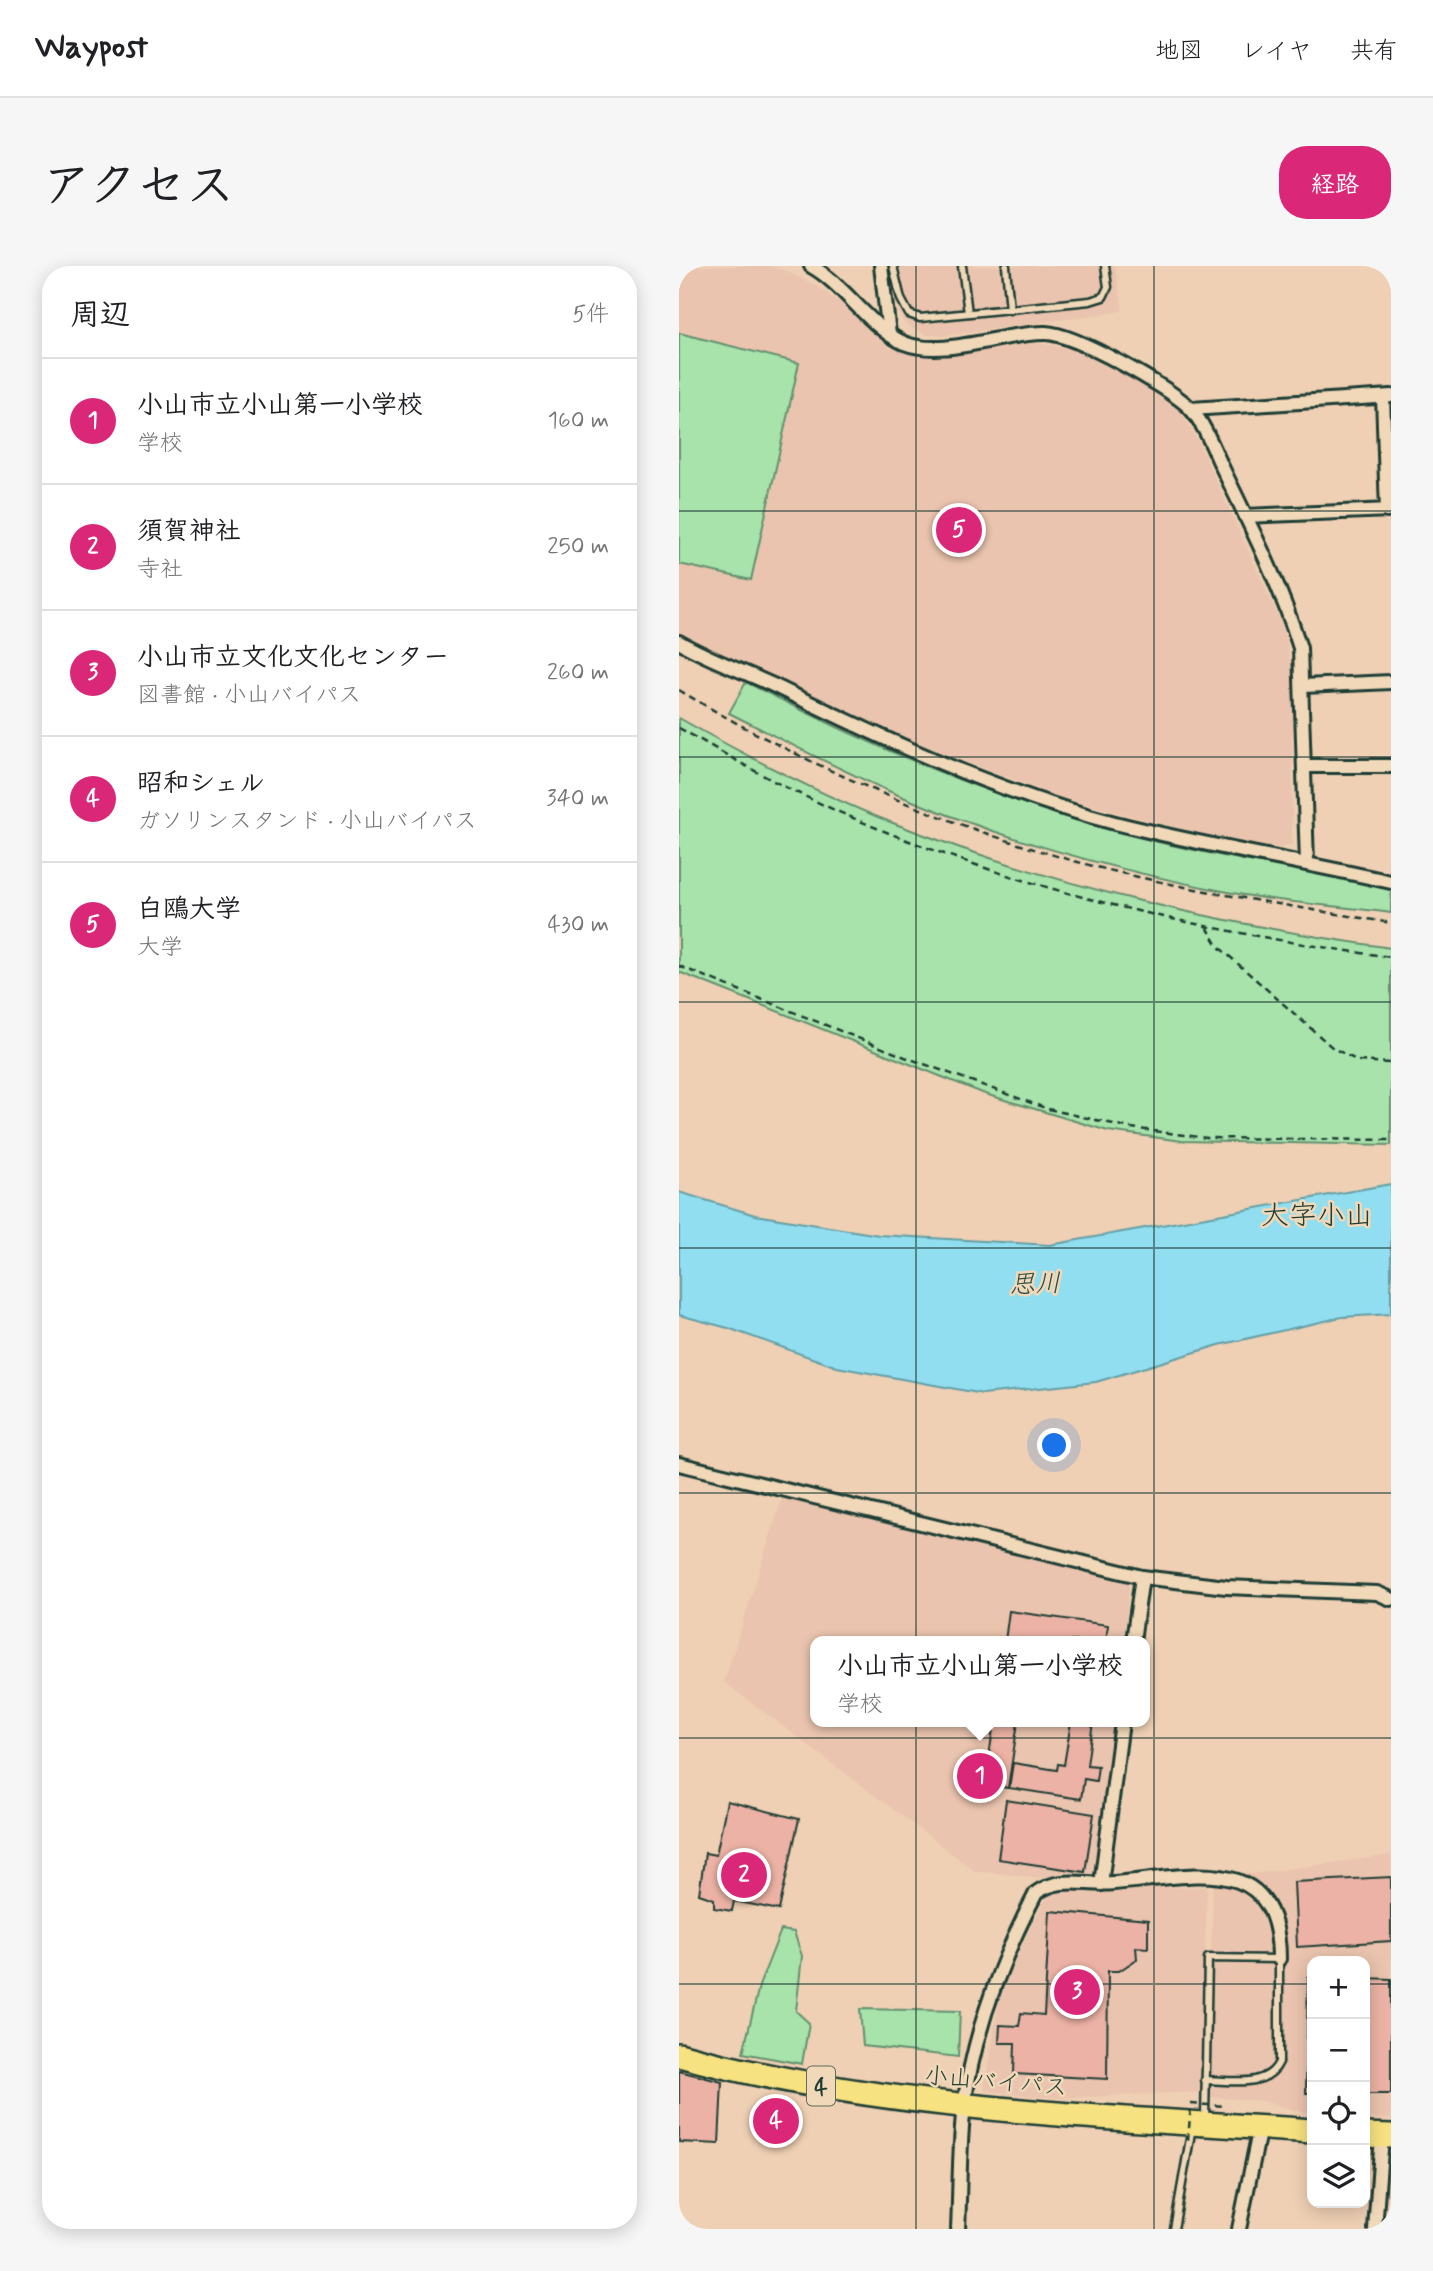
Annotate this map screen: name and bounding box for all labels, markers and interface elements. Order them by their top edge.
text: Waypost [35,26,148,70]
text: 地図 [1155,36,1203,67]
text: レイヤ [1241,36,1312,67]
text: 共有 [1350,36,1398,67]
button: 経路 [1279,146,1391,219]
text: アクセス [42,155,235,220]
text: 周辺 [70,296,130,335]
text: 5件 [572,300,609,330]
text: 小山市立小山第一小学校 [137,389,423,423]
text: 1 [88,406,98,436]
text: 160 m [548,406,609,436]
text: 学校 [137,429,183,459]
pin: 5 [936,504,982,556]
text: 須賀神社 [137,515,241,549]
text: 2 [87,532,99,562]
text: 250 m [547,532,609,562]
text: 寺社 [137,555,183,585]
text: 小山市立文化文化センター [137,641,449,675]
text: 3 [88,658,98,688]
text: 260 m [547,658,609,688]
text: 図書館 · 小山バイパス [137,681,361,711]
text: 昭和シェル [137,767,265,801]
text: 4 [86,784,100,814]
text: 340 m [546,784,609,814]
text: ガソリンスタンド · 小山バイパス [137,807,477,837]
text: 白鴎大学 [137,893,241,927]
text: 5 [86,910,100,940]
text: 430 m [548,910,609,940]
text: 大学 [137,933,183,963]
district label: 大字小山 [1261,1198,1373,1235]
water label: 思川 [1008,1267,1062,1303]
your location [1037,1428,1071,1462]
popup [810,1636,1150,1727]
text: 小山市立小山第一小学校 [837,1650,1123,1684]
text: 学校 [837,1690,883,1720]
pin: 1 [957,1750,1003,1802]
pin: 2 [721,1849,767,1901]
map controls [1307,1956,1370,2208]
button: + [1307,1956,1370,2019]
pin: 3 [1054,1966,1100,2018]
button: − [1307,2019,1370,2082]
street label: 小山バイパス [923,2061,1069,2104]
road number: 4 [807,2066,835,2106]
button: locate [1307,2082,1370,2145]
pin: 4 [753,2095,799,2147]
button: layers [1307,2145,1370,2208]

